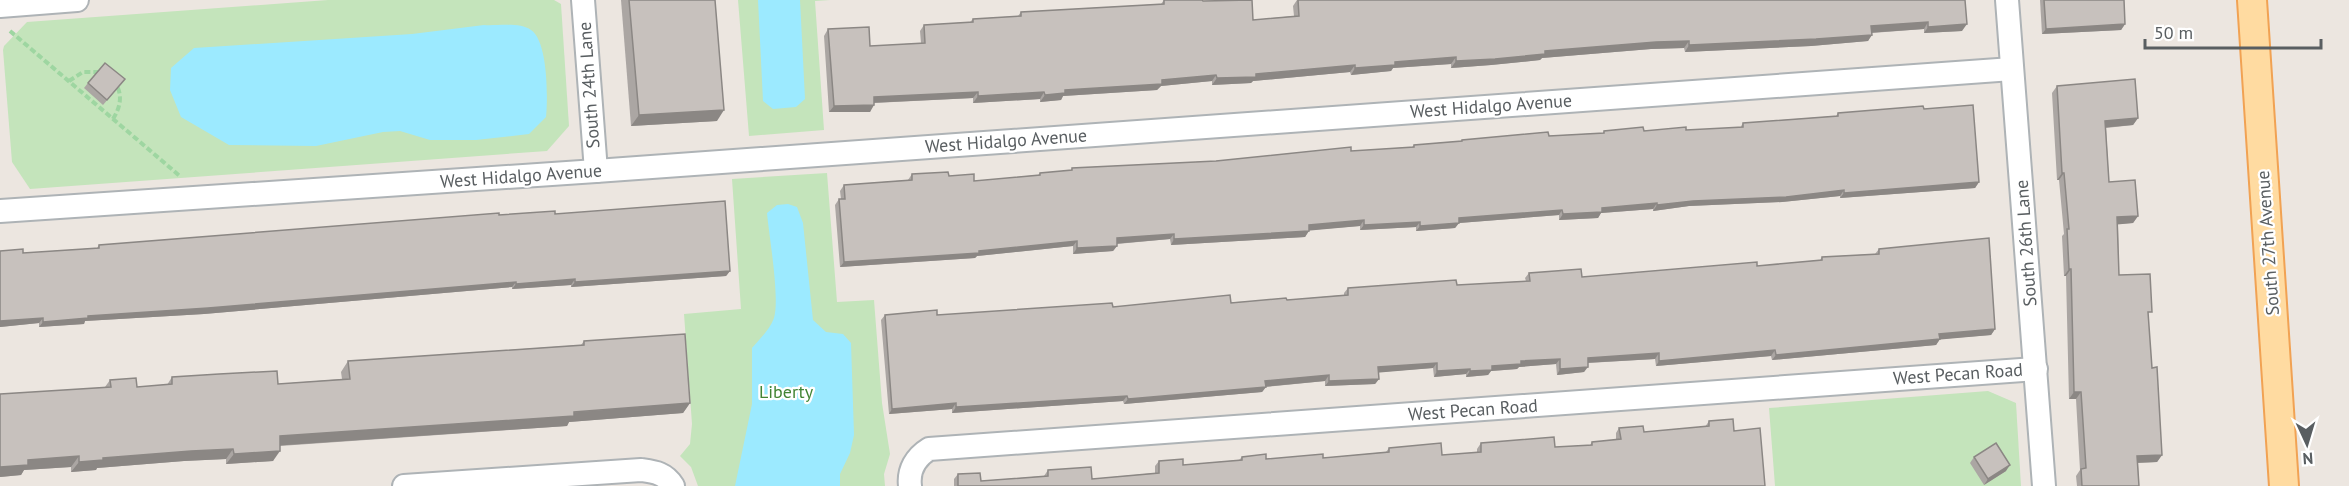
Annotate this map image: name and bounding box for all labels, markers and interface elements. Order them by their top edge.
scale bar [2145,12,2320,50]
street label: South 24th Lane [573,21,604,149]
text: 50 m [2154,21,2193,44]
street label: West Hidalgo Avenue [1409,88,1573,123]
street label: West Hidalgo Avenue [924,123,1088,158]
street label: West Hidalgo Avenue [439,158,603,193]
street label: South 27th Avenue [2251,170,2284,316]
street label: South 26th Lane [2010,179,2041,307]
street label: West Pecan Road [1892,357,2024,390]
park label: Liberty [759,380,814,403]
street label: West Pecan Road [1407,393,1539,426]
north arrow [2277,414,2337,474]
text: N [2302,449,2314,469]

